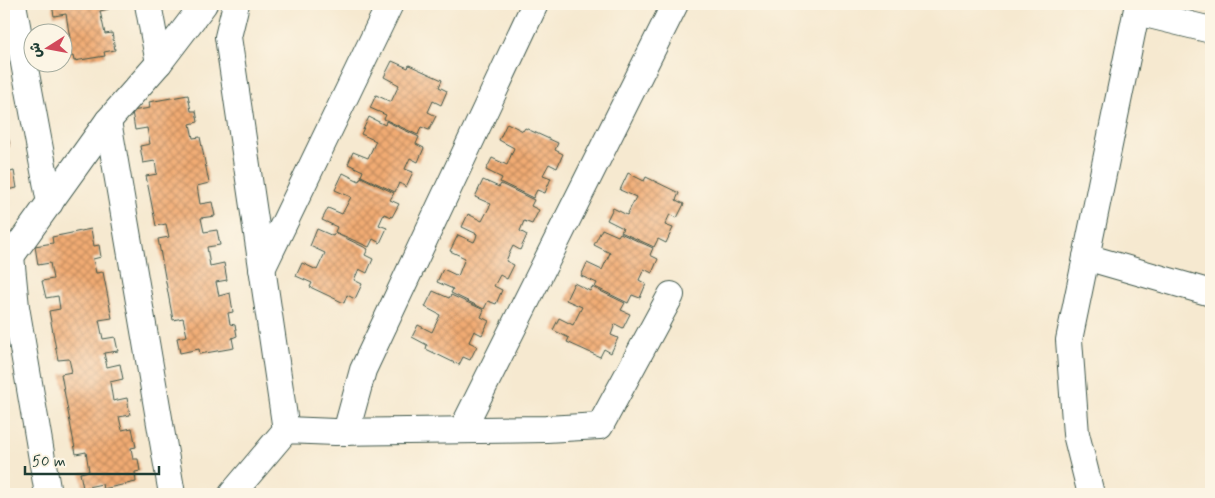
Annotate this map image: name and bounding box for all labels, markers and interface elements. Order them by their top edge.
north arrow [22,22,72,72]
text: ش [26,41,47,60]
scale bar [25,443,159,475]
text: 50 m [32,452,66,472]

